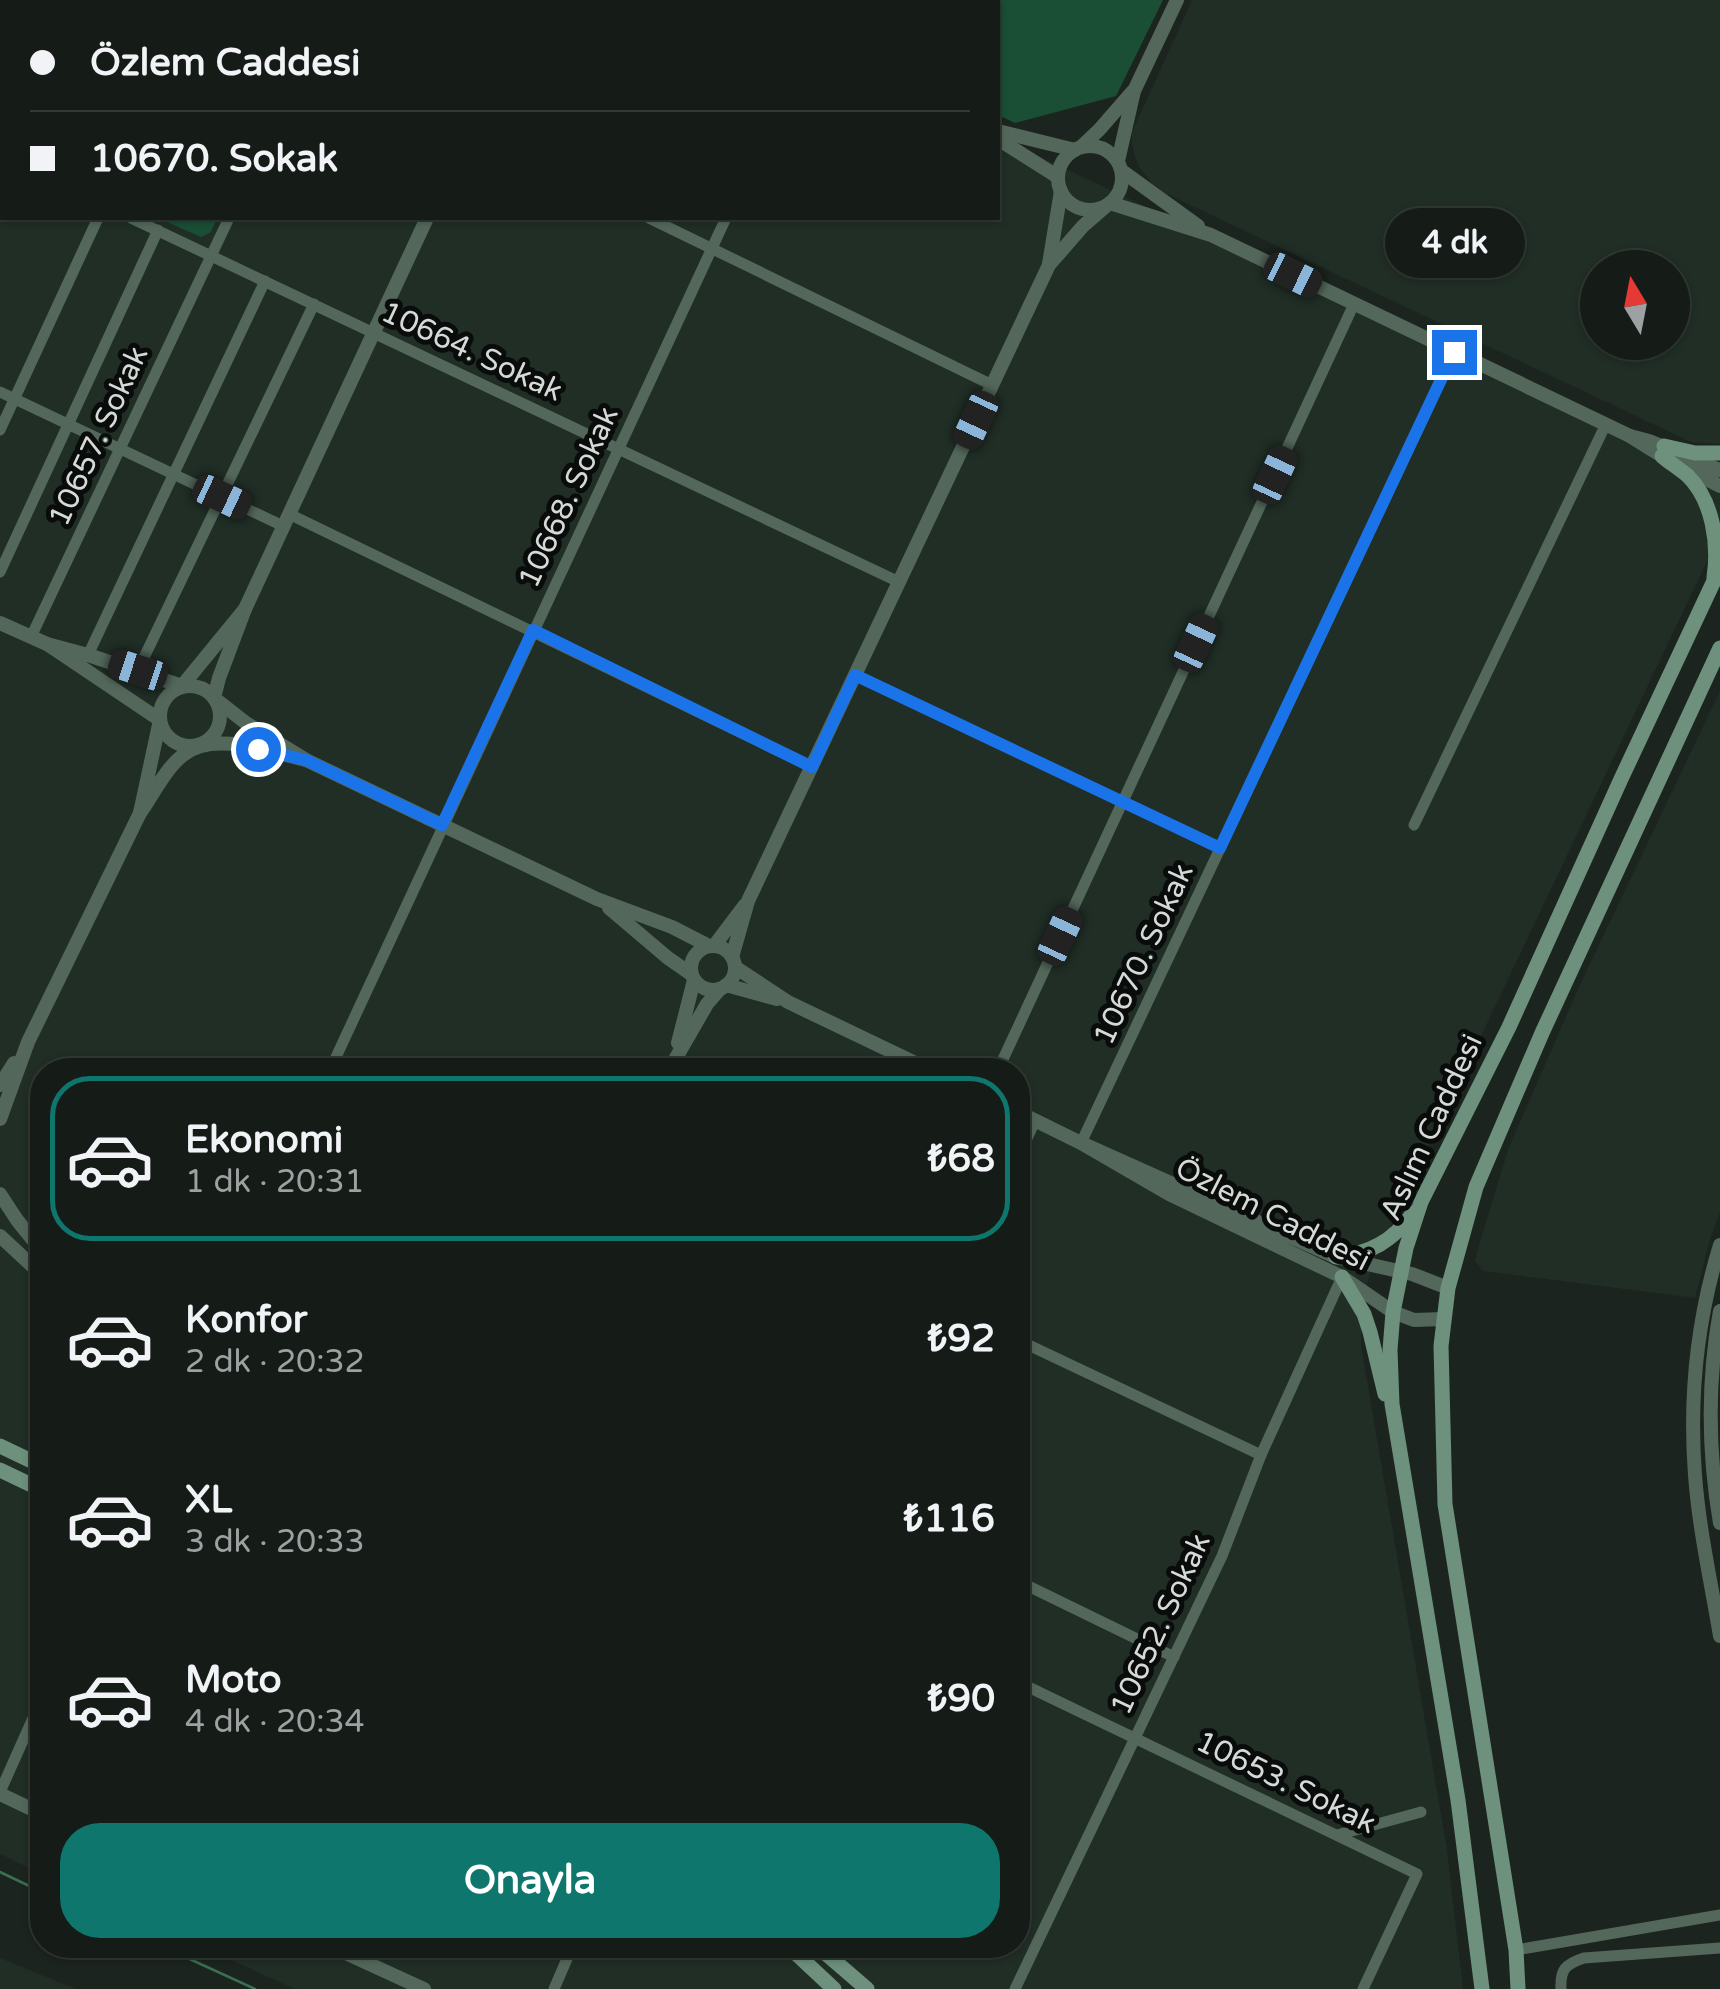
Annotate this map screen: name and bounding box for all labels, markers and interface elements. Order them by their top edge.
text: Özlem Caddesi [90,40,360,86]
text: 10670. Sokak [90,136,338,182]
callout: 4 dk [1384,207,1524,277]
text: 4 dk [1422,224,1488,262]
car [1259,248,1327,302]
north arrow [1580,250,1690,360]
map controls [1580,250,1690,360]
street label: 10664. Sokak [375,293,568,410]
route end [1432,330,1477,375]
street label: 10657. Sokak [41,340,156,532]
car [950,386,1002,454]
street label: 10668. Sokak [510,401,627,594]
car [1249,441,1301,509]
car [188,471,256,523]
car [1170,609,1222,677]
car [105,646,171,694]
route start [236,727,281,772]
street label: 10670. Sokak [1085,858,1202,1051]
car [1034,902,1086,970]
street label: Aslım Caddesi [1372,1028,1491,1226]
icon: car [65,1114,155,1204]
text: Ekonomi [185,1117,343,1163]
text: ₺68 [927,1136,995,1182]
street label: Özlem Caddesi [1169,1149,1376,1279]
text: 1 dk · 20:31 [185,1163,365,1201]
icon: car [65,1294,155,1384]
text: Konfor [185,1297,307,1343]
text: ₺92 [927,1316,995,1362]
text: 2 dk · 20:32 [185,1343,365,1381]
icon: car [65,1474,155,1564]
text: XL [185,1477,232,1523]
text: ₺116 [903,1496,995,1542]
text: 3 dk · 20:33 [185,1523,365,1561]
street label: 10652. Sokak [1102,1528,1219,1721]
icon: car [65,1654,155,1744]
text: Moto [185,1657,281,1703]
text: ₺90 [927,1676,995,1722]
text: 4 dk · 20:34 [185,1703,365,1741]
street label: 10653. Sokak [1190,1723,1382,1842]
button: Onayla [60,1823,1000,1938]

